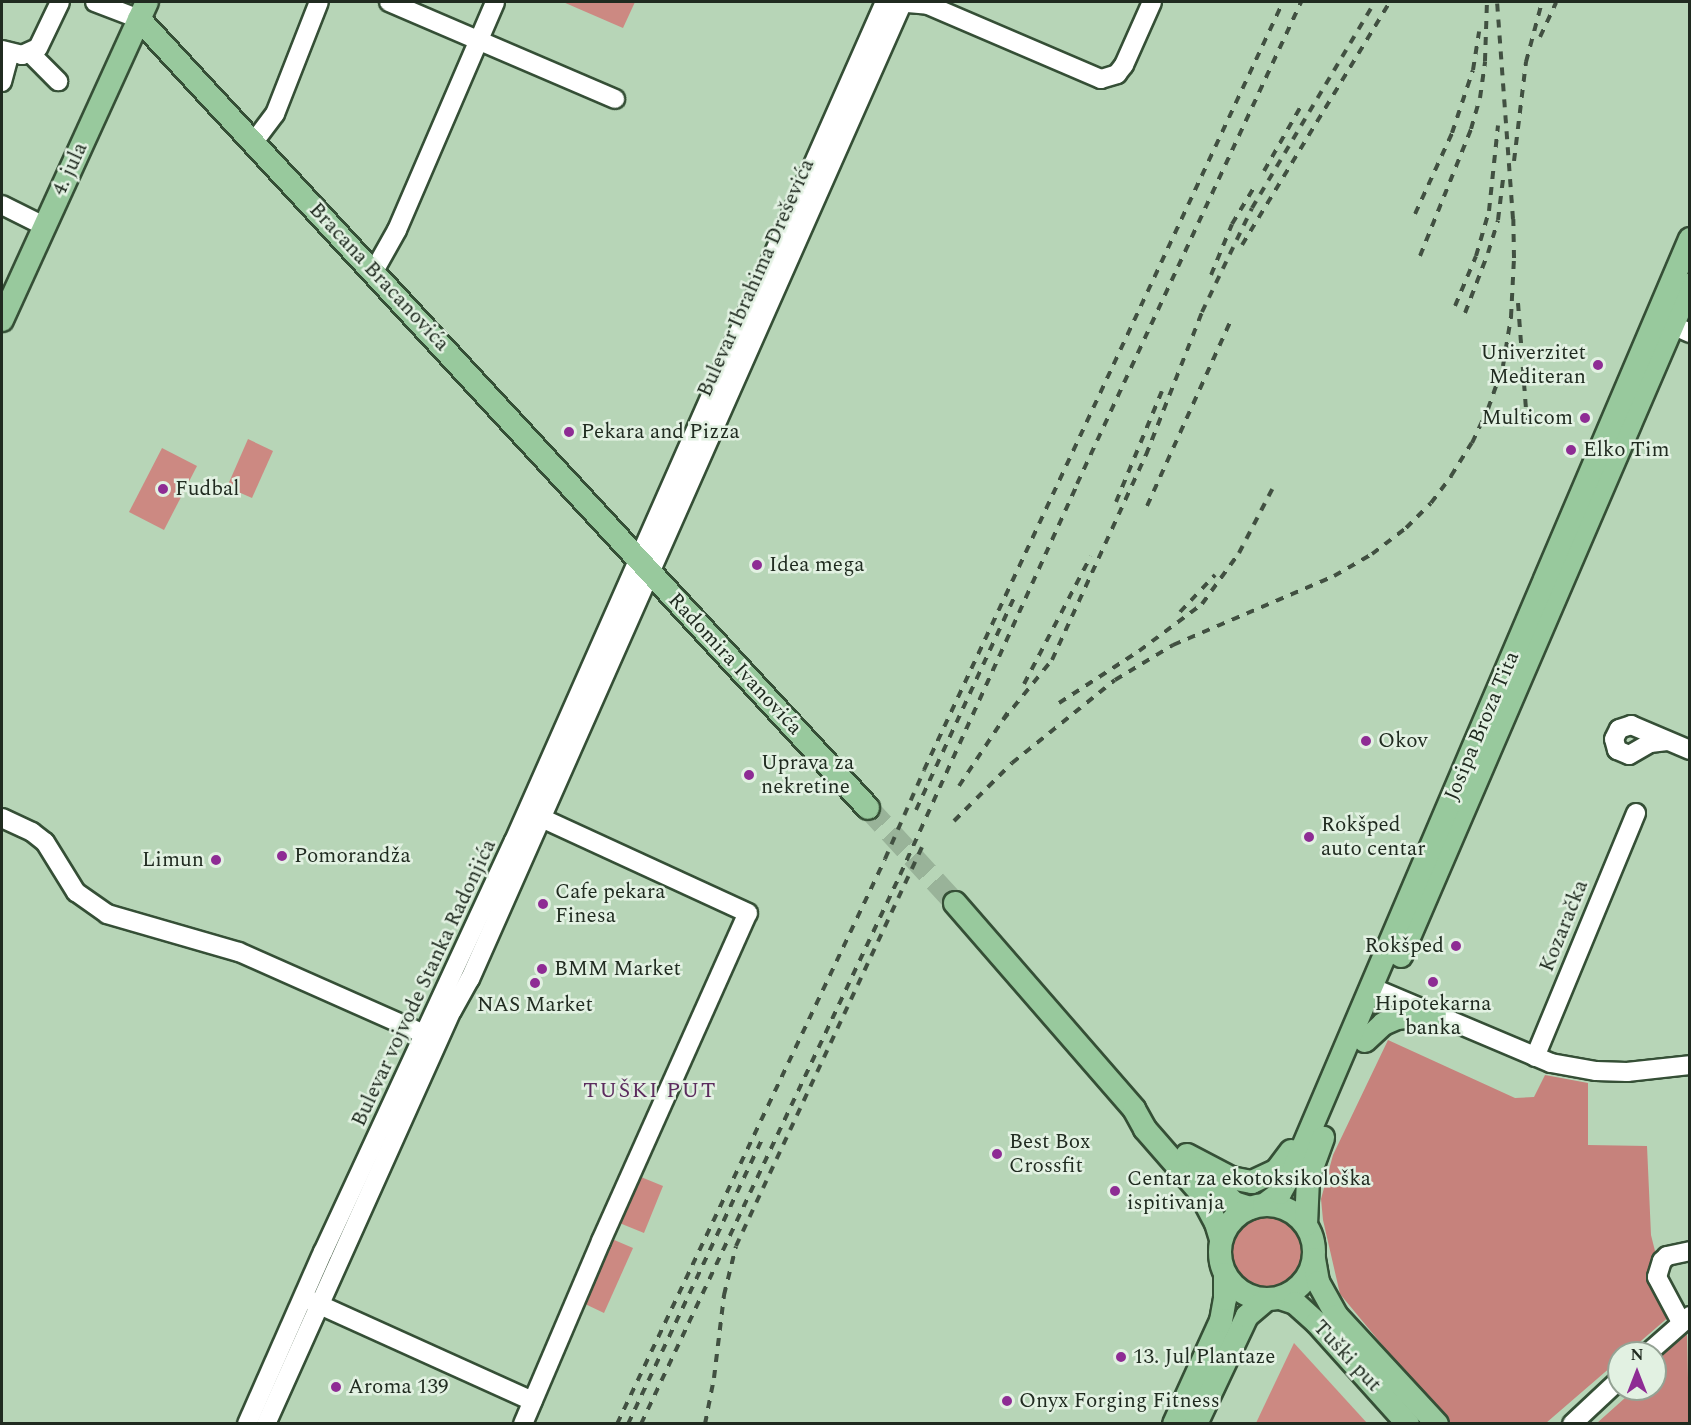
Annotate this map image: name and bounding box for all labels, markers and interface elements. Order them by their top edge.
street label: 4. jula [47,138,93,200]
street label: Bulevar Ibrahima Dreševića [692,155,820,401]
street label: Bracana Bracanovića [304,197,454,357]
place label: Univerzitet Mediteran [1480,340,1586,390]
marker: Univerzitet Mediteran [1591,358,1605,372]
place label: Multicom [1481,405,1573,431]
marker: Multicom [1578,411,1592,425]
place label: Pekara and Pizza [581,419,740,445]
marker: Pekara and Pizza [562,425,576,439]
place label: Elko Tim [1583,437,1670,463]
marker: Elko Tim [1564,443,1578,457]
place label: Fudbal [175,476,239,502]
marker: Fudbal [156,482,170,496]
place label: Idea mega [769,552,864,578]
marker: Idea mega [750,558,764,572]
street label: Radomira Ivanovića [663,588,807,740]
street label: Josipa Broza Tita [1439,648,1525,804]
place label: Okov [1378,728,1428,754]
marker: Okov [1359,734,1373,748]
place label: Uprava za nekretine [761,750,854,800]
marker: Uprava za nekretine [742,768,756,782]
place label: Rokšped auto centar [1321,812,1426,862]
marker: Rokšped auto centar [1302,830,1316,844]
street label: Bulevar vojvode Stanka Radonjića [346,835,502,1131]
place label: Pomorandža [294,843,411,869]
place label: Limun [142,847,204,873]
marker: Pomorandža [275,849,289,863]
marker: Limun [209,853,223,867]
street label: Kozaračka [1534,876,1594,976]
place label: Cafe pekara Finesa [555,879,666,929]
marker: Cafe pekara Finesa [536,897,550,911]
place label: Rokšped [1364,933,1444,959]
marker: Rokšped [1449,939,1463,953]
place label: BMM Market [554,956,681,982]
marker: BMM Market [535,962,549,976]
marker: Hipotekarna banka [1426,975,1440,989]
marker: NAS Market [528,976,542,990]
place label: Hipotekarna banka [1375,991,1491,1041]
place label: NAS Market [477,992,593,1018]
district label: TUŠKI PUT [583,1078,717,1104]
place label: Best Box Crossfit [1009,1129,1090,1179]
marker: Best Box Crossfit [990,1147,1004,1161]
place label: Centar za ekotoksikološka ispitivanja [1127,1166,1371,1216]
marker: Centar za ekotoksikološka ispitivanja [1108,1184,1122,1198]
street label: Tuški put [1307,1315,1387,1397]
north arrow [1607,1341,1667,1401]
text: N [1630,1343,1644,1367]
place label: 13. Jul Plantaze [1133,1344,1275,1370]
marker: 13. Jul Plantaze [1114,1350,1128,1364]
place label: Aroma 139 [348,1374,448,1400]
marker: Aroma 139 [329,1380,343,1394]
place label: Onyx Forging Fitness [1019,1388,1220,1414]
marker: Onyx Forging Fitness [1000,1394,1014,1408]

